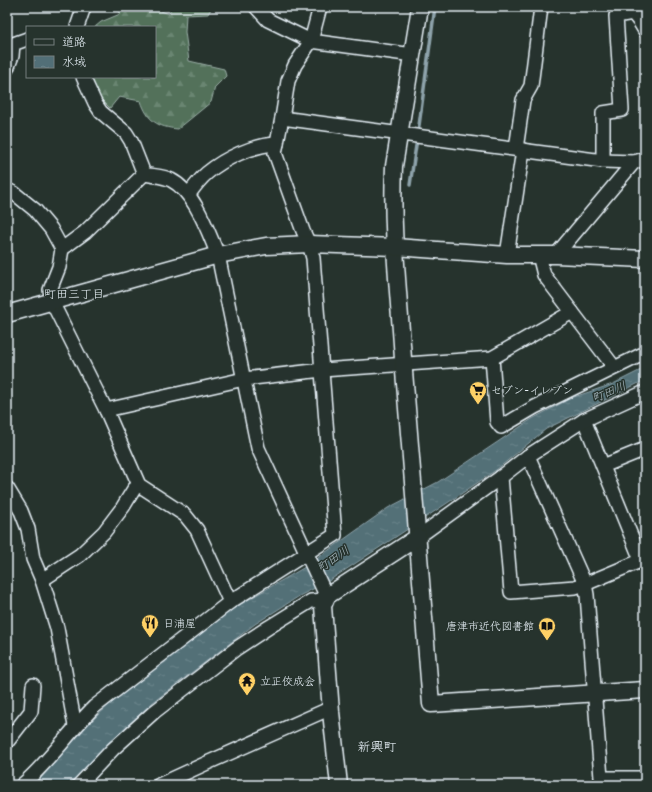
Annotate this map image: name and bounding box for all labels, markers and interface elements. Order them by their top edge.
legend [26,26,156,78]
text: 道路 [62,32,86,50]
text: 水域 [62,52,86,70]
district label: 町田三丁目 [44,284,104,302]
water label: 町田川 [589,376,629,406]
supermarket icon: セブン-イレブン [468,380,488,405]
place label: セブン-イレブン [491,381,573,398]
water label: 町田川 [313,540,352,576]
restaurant icon: 日浦屋 [140,613,160,638]
place label: 日浦屋 [163,614,196,631]
library icon: 唐津市近代図書館 [537,616,557,641]
place label: 唐津市近代図書館 [446,617,534,634]
temple icon: 立正佼成会 [237,671,257,696]
place label: 立正佼成会 [260,672,315,689]
district label: 新興町 [357,736,397,755]

